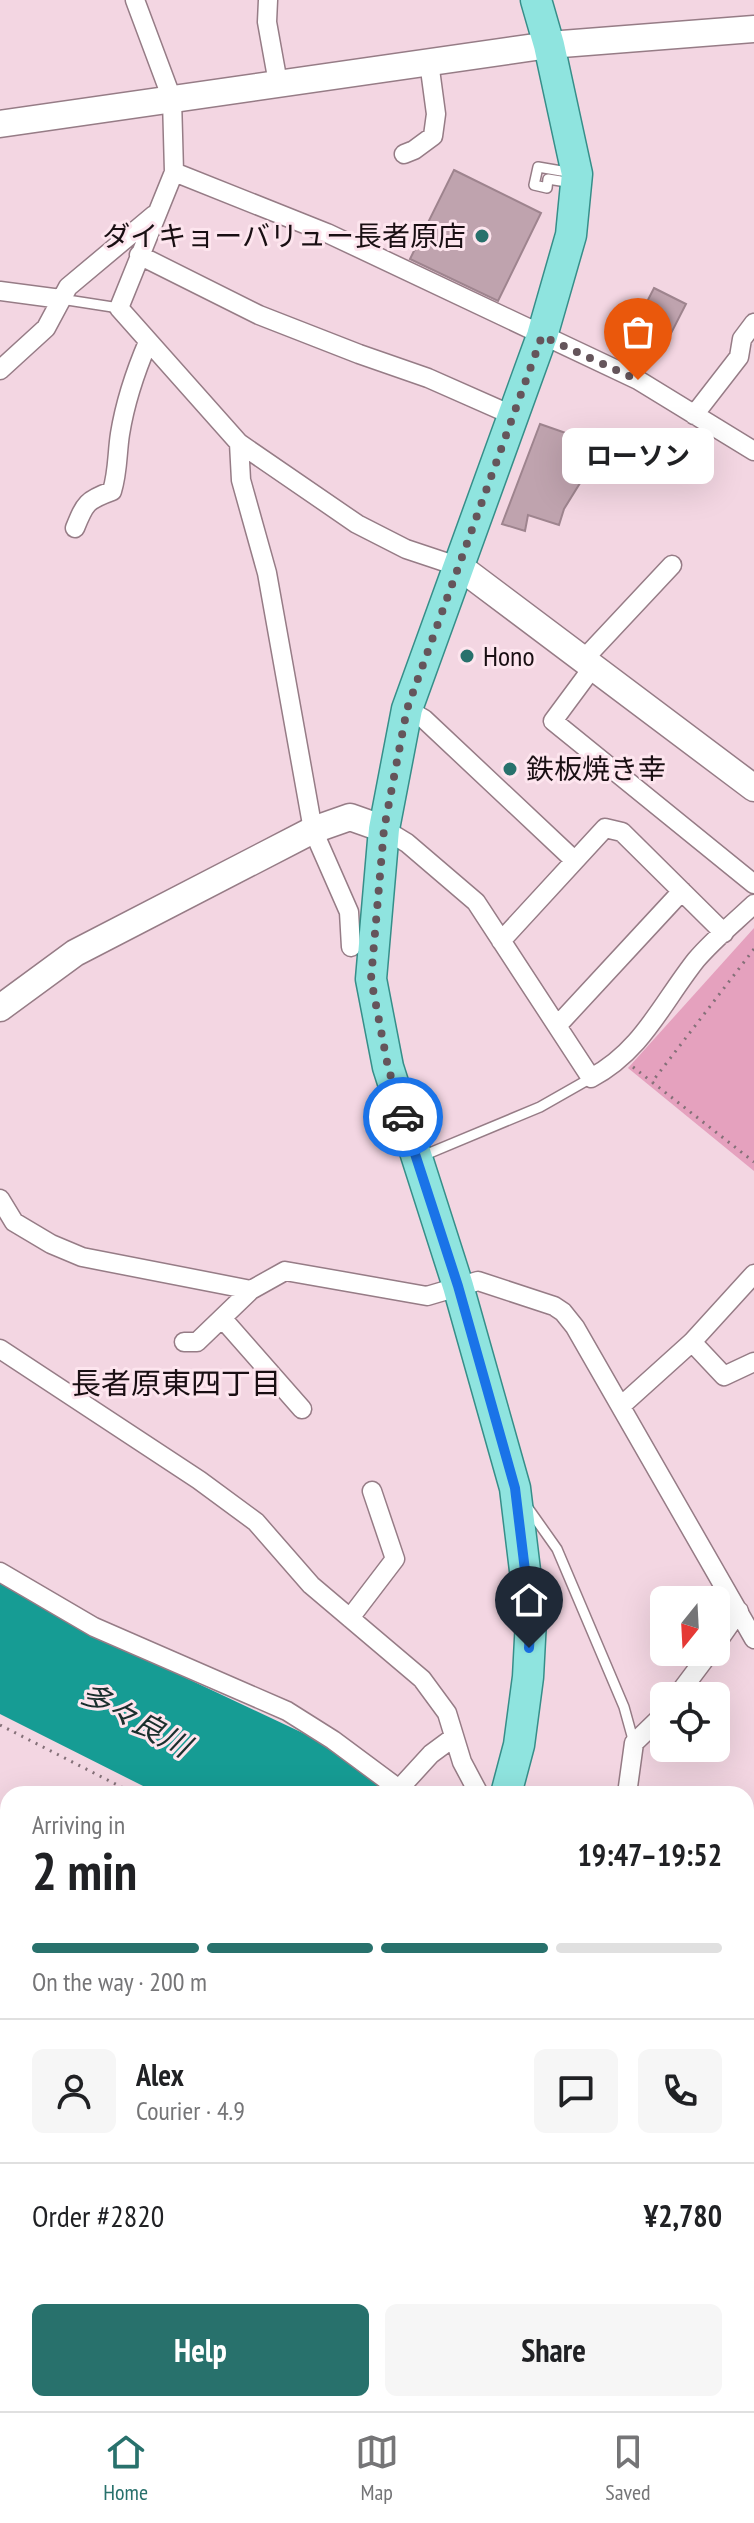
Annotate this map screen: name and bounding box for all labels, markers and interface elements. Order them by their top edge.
place label: ダイキョーバリュー長者原店 [102,217,466,254]
marker: ダイキョーバリュー長者原店 [473,227,491,245]
pin [604,298,672,380]
icon: bag [616,310,660,354]
callout: ローソン [562,428,714,484]
text: ローソン [586,439,690,472]
place label: Hono [483,637,535,674]
marker: Hono [458,647,476,665]
place label: 鉄板焼き幸 [526,750,666,787]
marker: 鉄板焼き幸 [501,760,519,778]
courier [363,1077,443,1157]
icon: car [381,1095,425,1139]
district label: 長者原東四丁目 [71,1363,281,1402]
pin [495,1566,563,1648]
icon: home [507,1578,551,1622]
north arrow [650,1586,730,1666]
map controls [650,1586,730,1762]
water label: 多々良川 [74,1673,200,1766]
button: locate [650,1682,730,1762]
text: Arriving in [32,1808,125,1841]
text: 19:47–19:52 [578,1835,722,1874]
text: 2 min [32,1837,137,1904]
text: On the way · 200 m [32,1965,207,1998]
button: person [32,2049,116,2133]
button: chat [534,2049,618,2133]
button: phone [638,2049,722,2133]
text: Alex [136,2055,184,2094]
text: Courier · 4.9 [136,2094,245,2127]
text: Order #2820 [32,2196,164,2235]
text: ¥2,780 [644,2196,722,2235]
button: Help [32,2304,369,2396]
button: Share [385,2304,722,2396]
tab: Home [103,2430,148,2506]
tab: Map [355,2430,399,2506]
tab: Saved [605,2430,651,2506]

